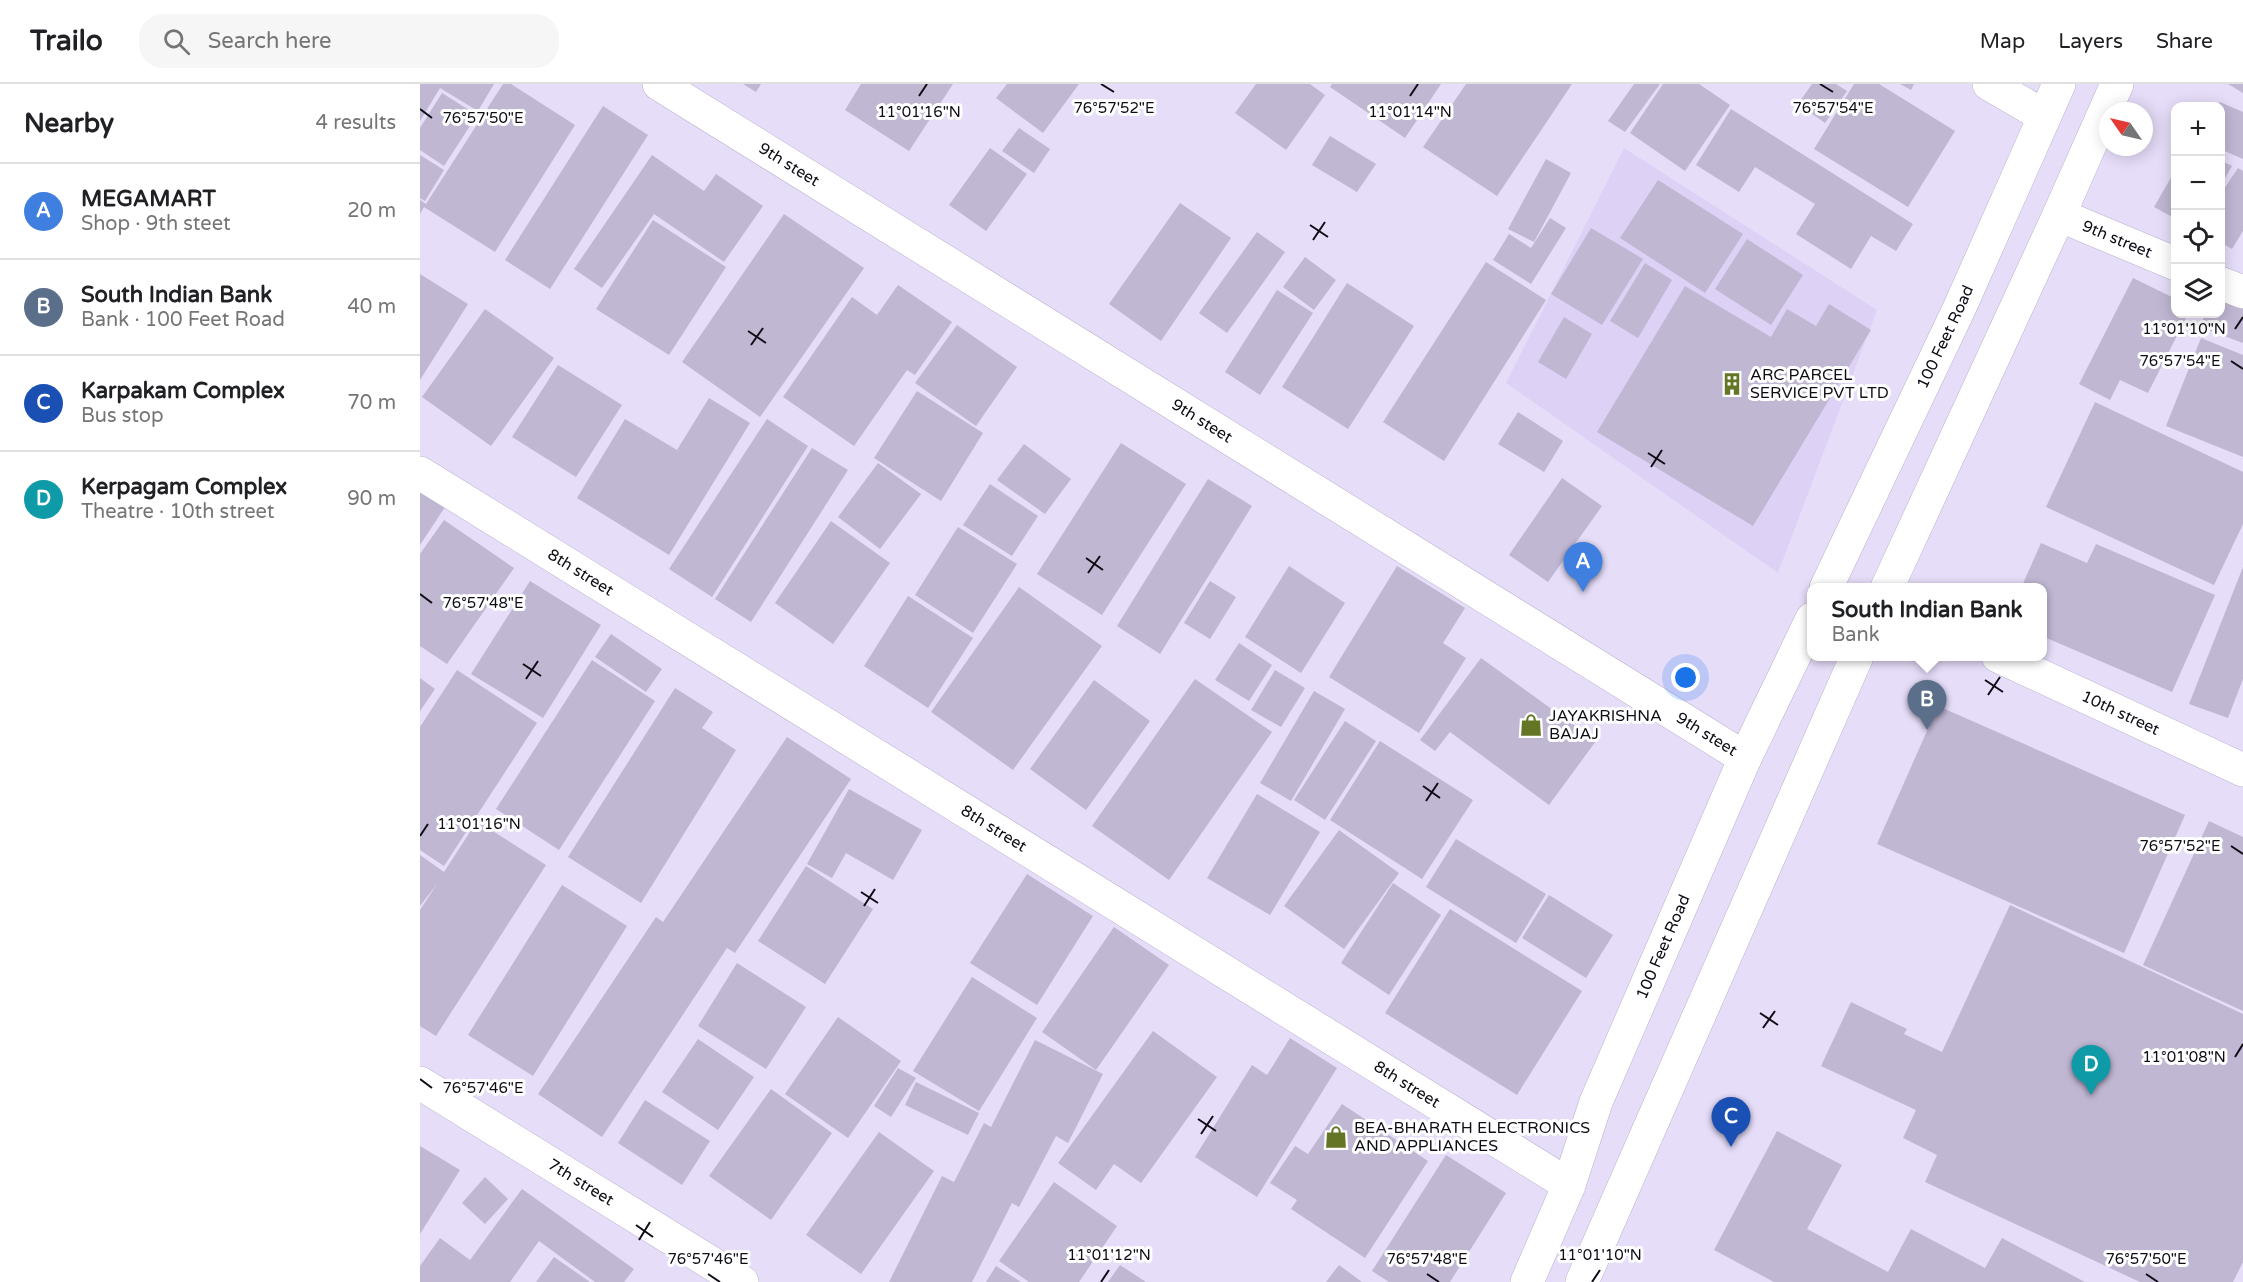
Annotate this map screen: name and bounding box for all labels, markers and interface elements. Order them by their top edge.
search box [139,14,559,68]
text: Trailo [30,24,103,58]
icon: search [160,25,193,58]
text: Search here [208,28,332,54]
text: Map [1980,29,2025,54]
text: Layers [2058,29,2123,54]
text: Share [2156,29,2213,54]
text: 76°57'52"E [1073,99,1155,117]
text: 76°57'54"E [1792,99,1874,117]
north arrow [2099,102,2153,156]
map controls [2171,102,2225,318]
button: + [2171,102,2225,156]
text: 11°01'16"N [877,103,961,121]
text: 11°01'14"N [1368,103,1452,121]
text: Nearby [24,108,114,139]
text: 76°57'50"E [442,109,524,127]
text: 4 results [316,111,396,135]
street label: 9th steet [755,138,823,191]
button: − [2171,156,2225,210]
text: MEGAMART [81,186,216,212]
text: A [36,199,51,223]
text: 20 m [347,199,396,223]
button: locate [2171,210,2225,264]
text: Shop · 9th steet [81,212,231,236]
street label: 9th street [2079,216,2155,263]
button: layers [2171,264,2225,318]
text: South Indian Bank [81,282,272,308]
street label: 100 Feet Road [1912,282,1978,392]
text: B [37,295,50,319]
text: 40 m [347,295,396,319]
text: Bank · 100 Feet Road [81,308,285,332]
text: 11°01'10"N [2142,320,2226,338]
text: 76°57'54"E [2139,352,2221,370]
place label: ARC PARCEL SERVICE PVT LTD [1750,365,1889,403]
building icon: ARC PARCEL SERVICE PVT LTD [1719,371,1745,397]
text: Karpakam Complex [81,378,285,404]
text: C [37,391,50,415]
text: 70 m [347,391,396,415]
street label: 9th steet [1168,395,1236,447]
text: Bus stop [81,404,164,428]
text: Kerpagam Complex [81,474,287,500]
text: D [36,487,51,511]
text: 90 m [347,487,396,511]
text: Theatre · 10th street [81,500,274,524]
pin: A [1564,542,1602,592]
street label: 8th street [544,545,617,601]
popup [1807,583,2047,661]
text: 76°57'48"E [442,594,524,612]
text: South Indian Bank [1831,597,2023,623]
text: Bank [1831,623,1880,647]
your location [1671,663,1700,692]
pin: B [1908,680,1946,730]
street label: 10th street [2078,686,2163,740]
place label: JAYAKRISHNA BAJAJ [1549,706,1662,744]
street label: 9th steet [1672,708,1741,761]
shop icon: JAYAKRISHNA BAJAJ [1518,712,1544,738]
street label: 8th street [957,801,1030,857]
text: 11°01'16"N [437,815,521,833]
text: 76°57'52"E [2139,837,2221,855]
street label: 100 Feet Road [1632,891,1695,1002]
pin: D [2072,1046,2110,1095]
text: 11°01'08"N [2142,1048,2226,1066]
street label: 8th street [1370,1057,1444,1113]
text: 76°57'46"E [442,1079,524,1097]
pin: C [1712,1098,1750,1147]
place label: BEA-BHARATH ELECTRONICS AND APPLIANCES [1354,1118,1590,1156]
shop icon: BEA-BHARATH ELECTRONICS AND APPLIANCES [1323,1124,1349,1150]
street label: 7th street [544,1154,618,1210]
text: 11°01'12"N [1067,1246,1151,1264]
text: 11°01'10"N [1558,1246,1642,1264]
text: 76°57'46"E [667,1250,749,1268]
text: 76°57'48"E [1386,1250,1468,1268]
text: 76°57'50"E [2105,1250,2187,1268]

